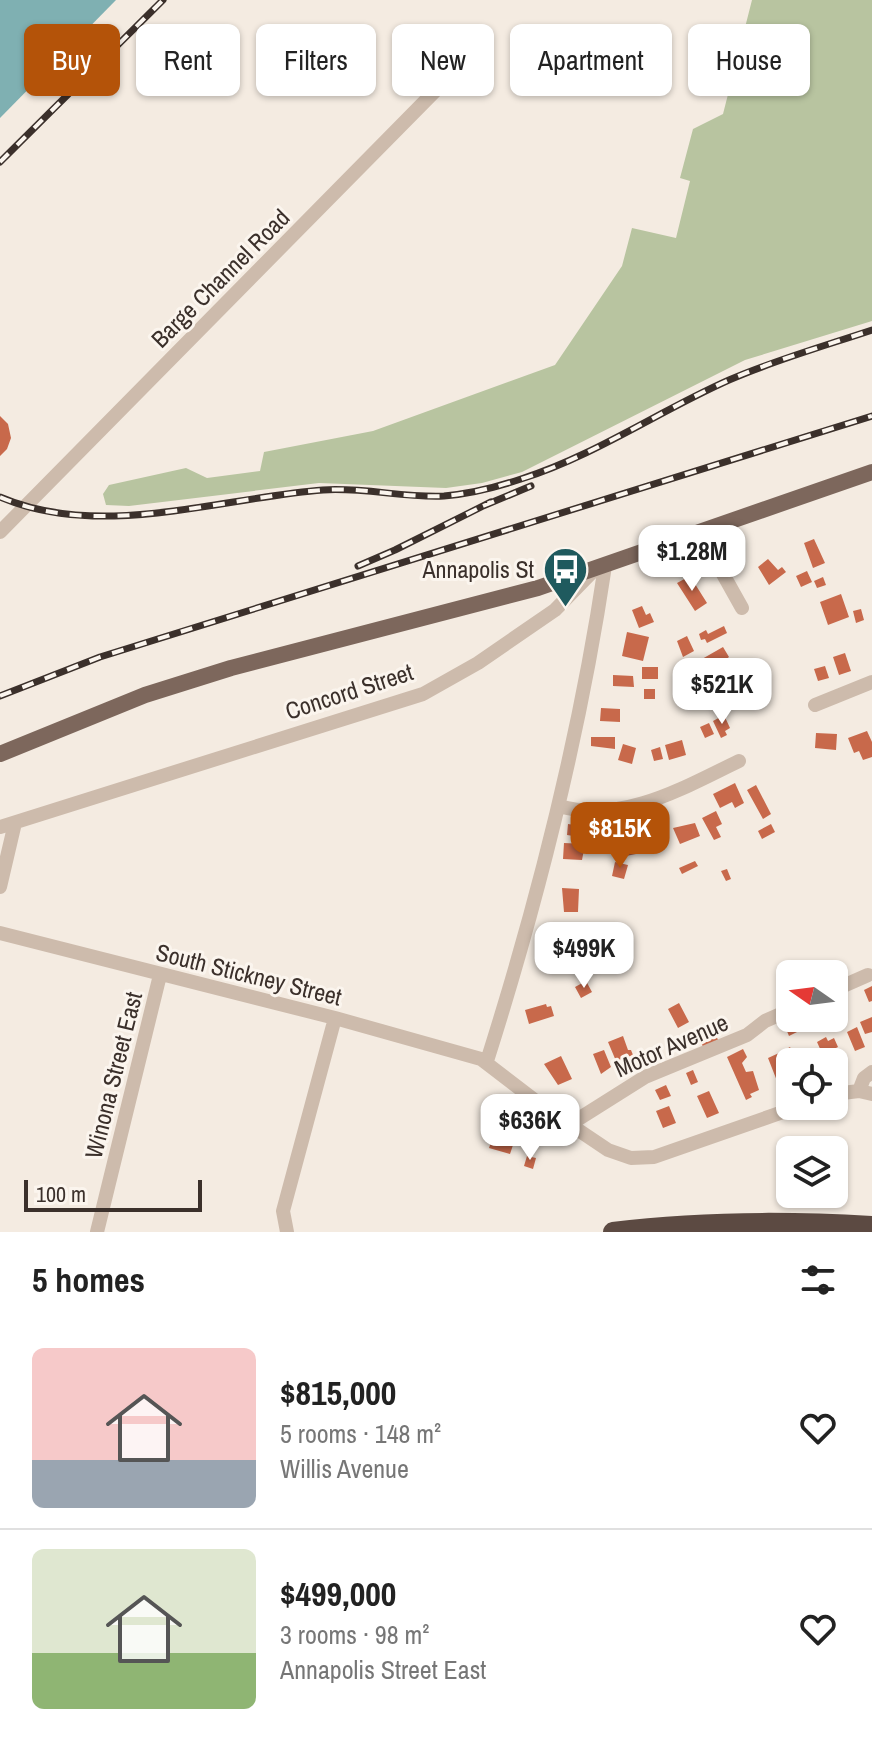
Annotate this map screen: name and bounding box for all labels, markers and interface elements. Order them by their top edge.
chip: Buy [24,24,120,96]
chip: Rent [136,24,240,96]
chip: Filters [256,24,376,96]
chip: New [392,24,494,96]
chip: Apartment [510,24,672,96]
chip: House [688,24,810,96]
street label: Barge Channel Road [144,202,296,354]
pin: $1.28M [627,525,757,593]
text: $1.28M [656,533,728,568]
bus stop icon: Annapolis St [541,545,589,608]
place label: Annapolis St [421,553,535,585]
street label: Concord Street [281,655,417,727]
pin: $521K [666,658,778,726]
text: $521K [691,666,753,701]
pin: $815K [564,802,676,870]
text: $815K [589,810,651,845]
pin: $499K [528,922,640,990]
text: $499K [553,930,615,965]
street label: South Stickney Street [153,935,346,1013]
north arrow [776,960,848,1032]
map controls [776,960,848,1208]
street label: Winona Street East [77,988,149,1162]
street label: Motor Avenue [609,1006,733,1084]
button: locate [776,1048,848,1120]
pin: $636K [474,1094,586,1162]
text: $636K [499,1102,561,1137]
button: layers [776,1136,848,1208]
scale bar [24,1176,202,1212]
text: 100 m [36,1179,86,1209]
text: 5 homes [32,1257,145,1303]
icon: filters [796,1258,840,1302]
text: $815,000 [280,1370,396,1416]
icon: home [96,1380,192,1476]
icon: heart [796,1406,840,1450]
text: 5 rooms · 148 m² [280,1416,441,1451]
text: Willis Avenue [280,1451,409,1486]
text: $499,000 [280,1571,396,1617]
icon: home [96,1581,192,1677]
icon: heart [796,1607,840,1651]
text: 3 rooms · 98 m² [280,1617,429,1652]
text: Annapolis Street East [280,1652,486,1687]

